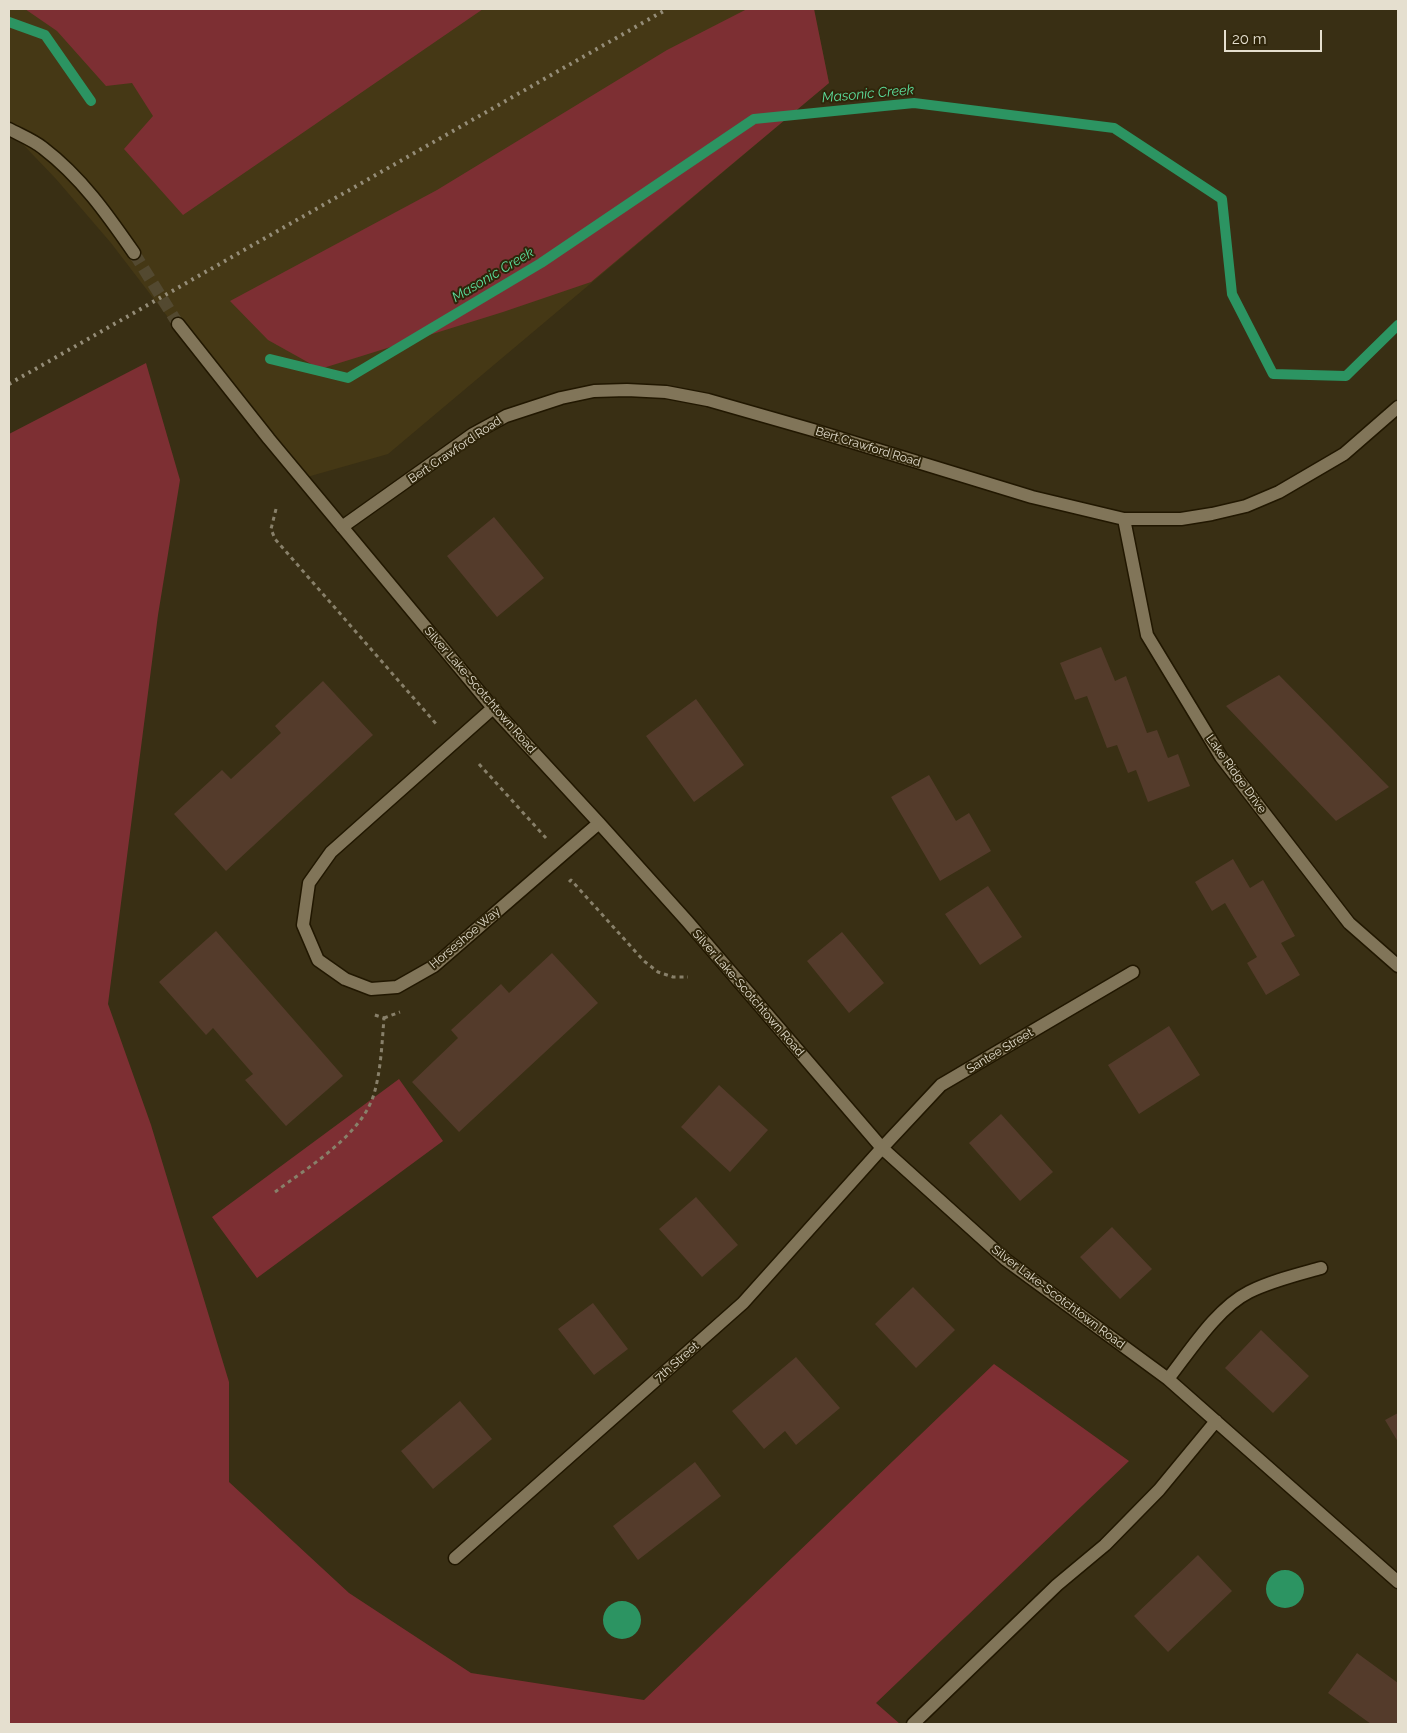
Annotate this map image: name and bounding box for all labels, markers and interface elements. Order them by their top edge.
scale bar [1227,20,1324,52]
text: 20 m [1232,30,1267,48]
water label: Masonic Creek [821,82,915,106]
water label: Masonic Creek [449,244,537,306]
street label: Bert Crawford Road [406,414,504,486]
street label: Bert Crawford Road [814,424,922,470]
street label: Silver Lake-Scotchtown Road [421,624,539,756]
street label: Lake Ridge Drive [1203,732,1269,816]
street label: Horseshoe Way [427,904,503,972]
street label: Silver Lake-Scotchtown Road [689,927,807,1059]
street label: Santee Street [964,1025,1036,1077]
street label: Silver Lake-Scotchtown Road [989,1242,1127,1352]
street label: 7th Street [652,1339,702,1385]

